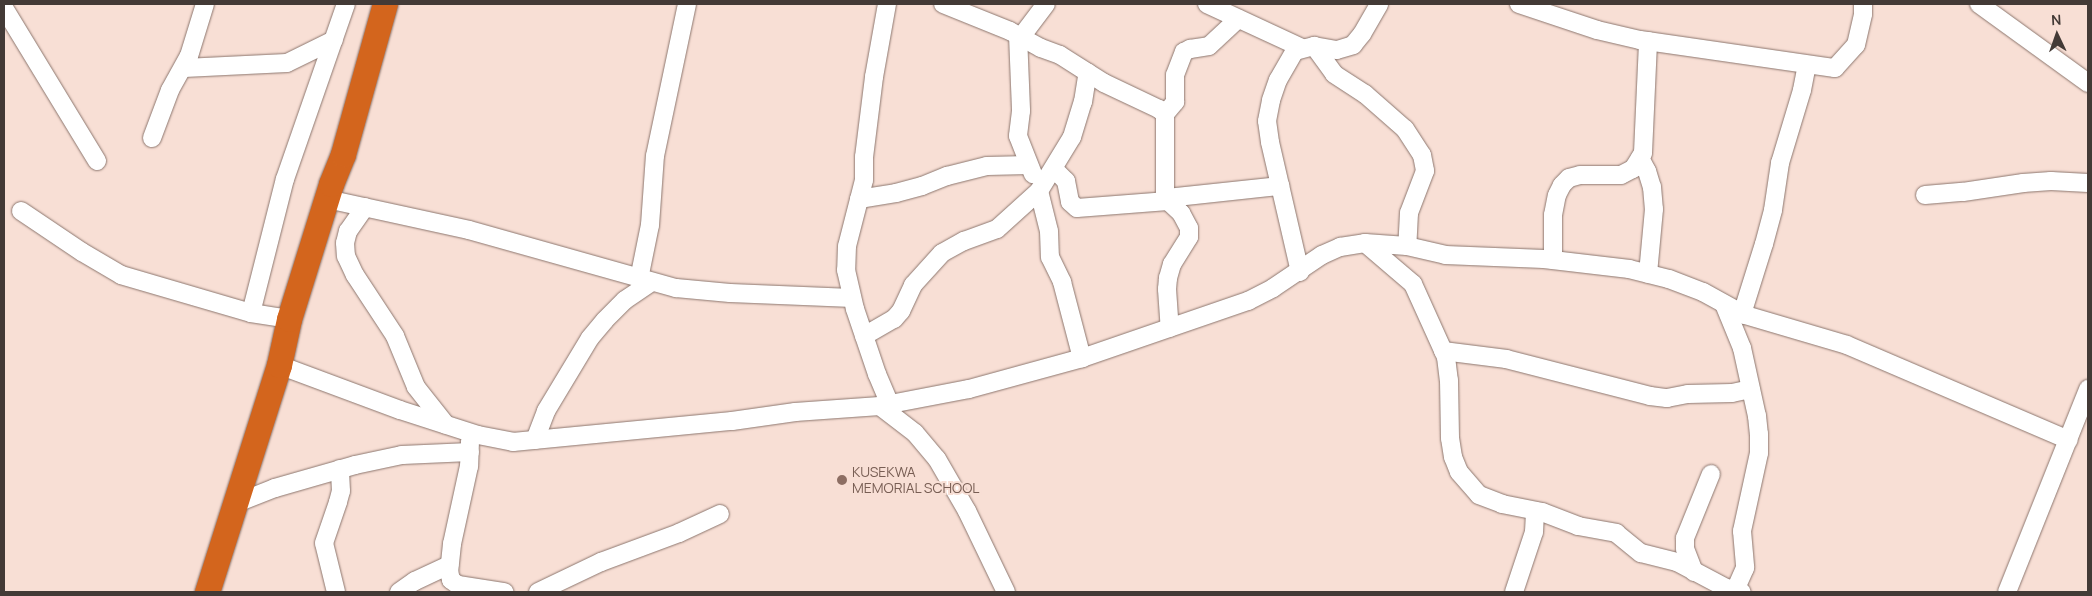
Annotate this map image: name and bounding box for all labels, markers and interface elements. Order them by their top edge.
north arrow [2032,10,2082,60]
text: N [2051,10,2062,29]
place label: KUSEKWA MEMORIAL SCHOOL [852,464,980,497]
marker: KUSEKWA MEMORIAL SCHOOL [836,474,848,486]

